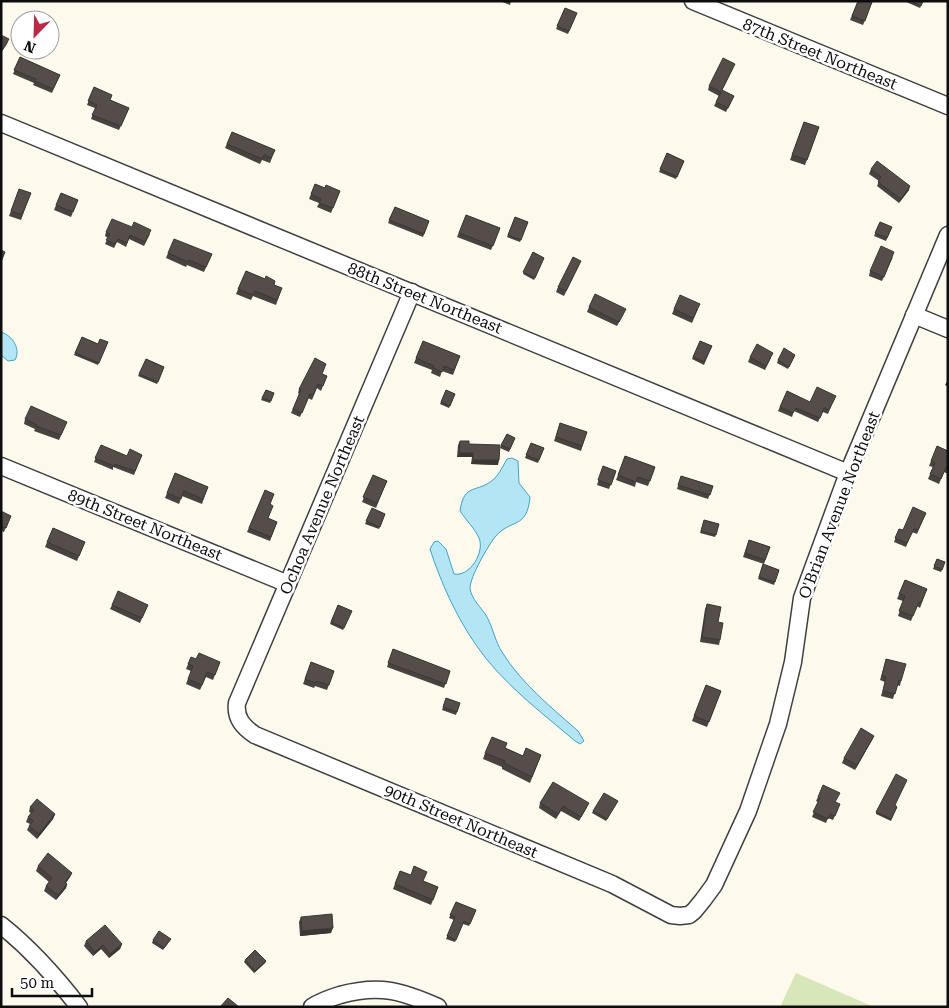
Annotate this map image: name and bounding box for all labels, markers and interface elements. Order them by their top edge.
north arrow [10,10,60,60]
street label: 87th Street Northeast [740,14,900,94]
text: N [22,37,38,56]
street label: 88th Street Northeast [345,258,505,338]
street label: O'Brian Avenue Northeast [794,409,884,601]
street label: Ochoa Avenue Northeast [276,413,368,597]
street label: 89th Street Northeast [65,485,225,565]
street label: 90th Street Northeast [381,780,541,862]
scale bar [12,966,92,998]
text: 50 m [20,974,55,992]

